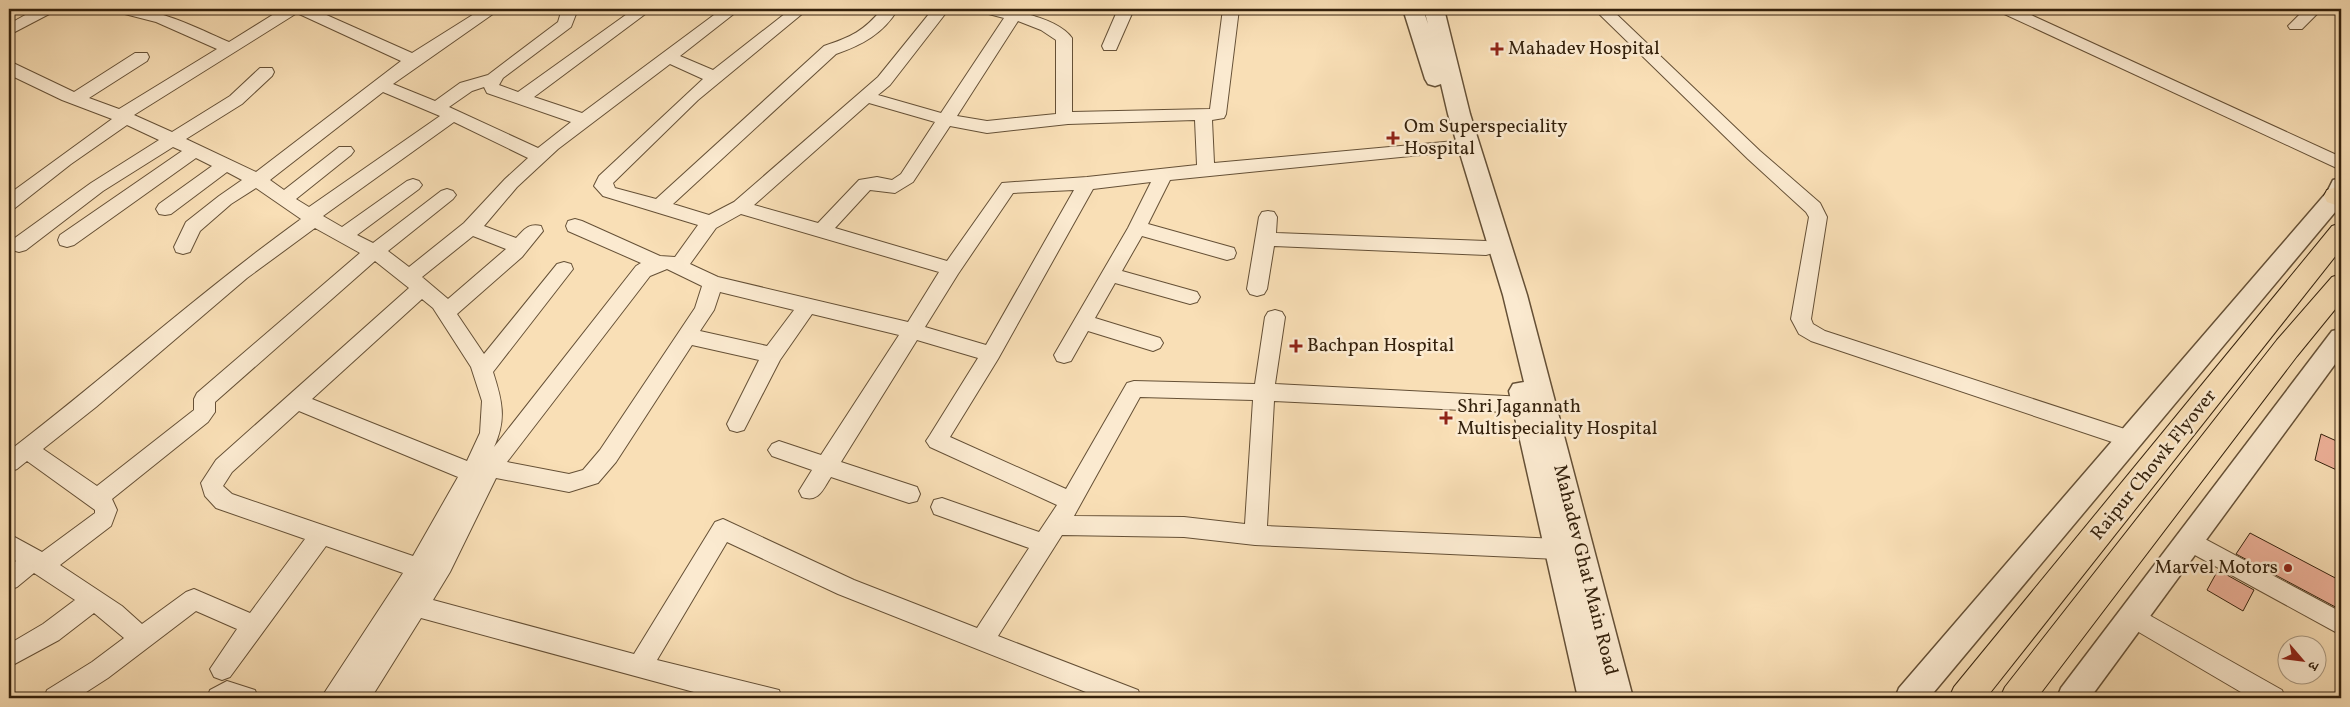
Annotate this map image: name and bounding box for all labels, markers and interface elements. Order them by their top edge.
place label: Mahadev Hospital [1508,36,1660,62]
marker: Mahadev Hospital [1490,42,1504,56]
place label: Om Superspeciality Hospital [1404,114,1568,162]
marker: Om Superspeciality Hospital [1386,131,1400,145]
place label: Bachpan Hospital [1307,333,1454,359]
marker: Bachpan Hospital [1289,339,1303,353]
street label: Raipur Chowk Flyover [2085,384,2223,546]
place label: Shri Jagannath Multispeciality Hospital [1457,394,1658,442]
marker: Shri Jagannath Multispeciality Hospital [1439,411,1453,425]
street label: Mahadev Ghat Main Road [1546,462,1624,678]
place label: Marvel Motors [2154,555,2278,581]
marker: Marvel Motors [2282,562,2294,574]
north arrow [2278,634,2328,684]
text: उ [2302,657,2323,674]

